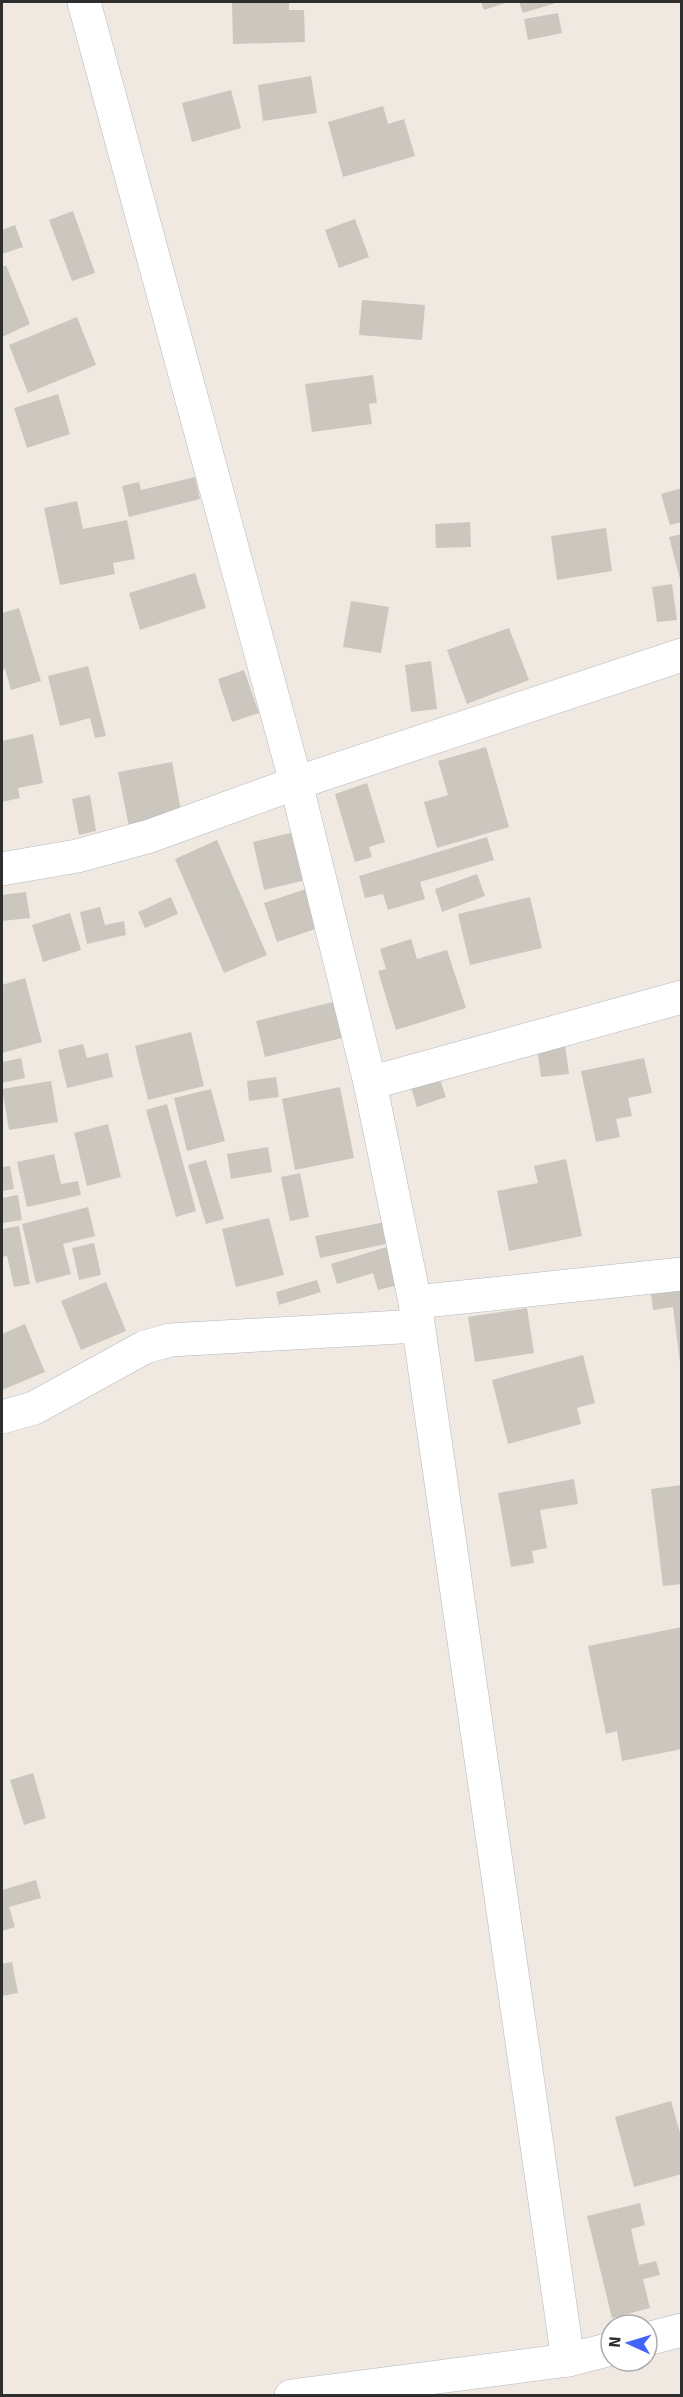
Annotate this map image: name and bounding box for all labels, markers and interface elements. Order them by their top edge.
north arrow [599,2313,659,2373]
text: N [605,2336,625,2348]

